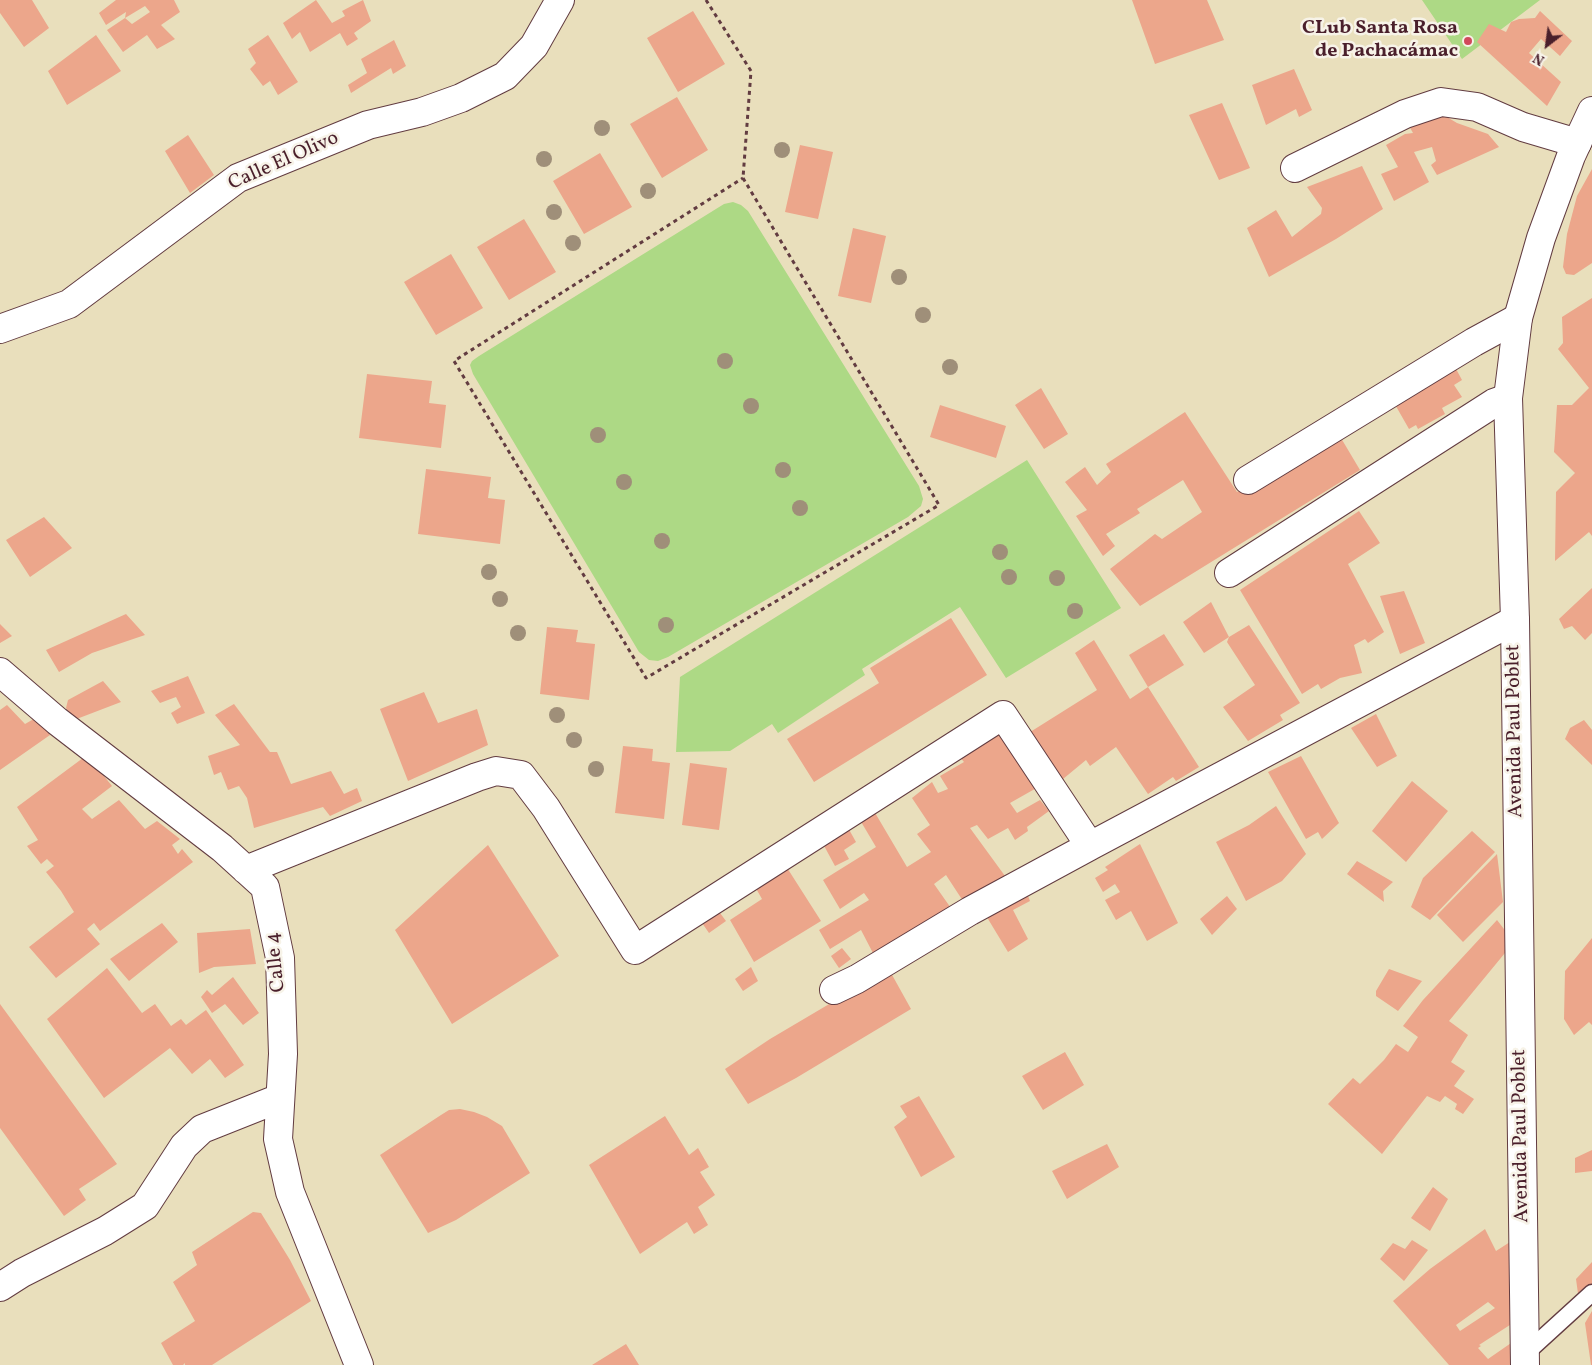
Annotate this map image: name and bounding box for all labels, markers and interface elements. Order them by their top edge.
place label: CLub Santa Rosa de Pachacámac [1302,17,1458,64]
north arrow [1522,20,1572,70]
marker: CLub Santa Rosa de Pachacámac [1462,35,1474,47]
text: N [1530,48,1548,69]
street label: Calle El Olivo [225,127,343,197]
street label: Avenida Paul Poblet [1502,644,1530,818]
street label: Calle 4 [262,931,292,993]
street label: Avenida Paul Poblet [1508,1049,1536,1223]

